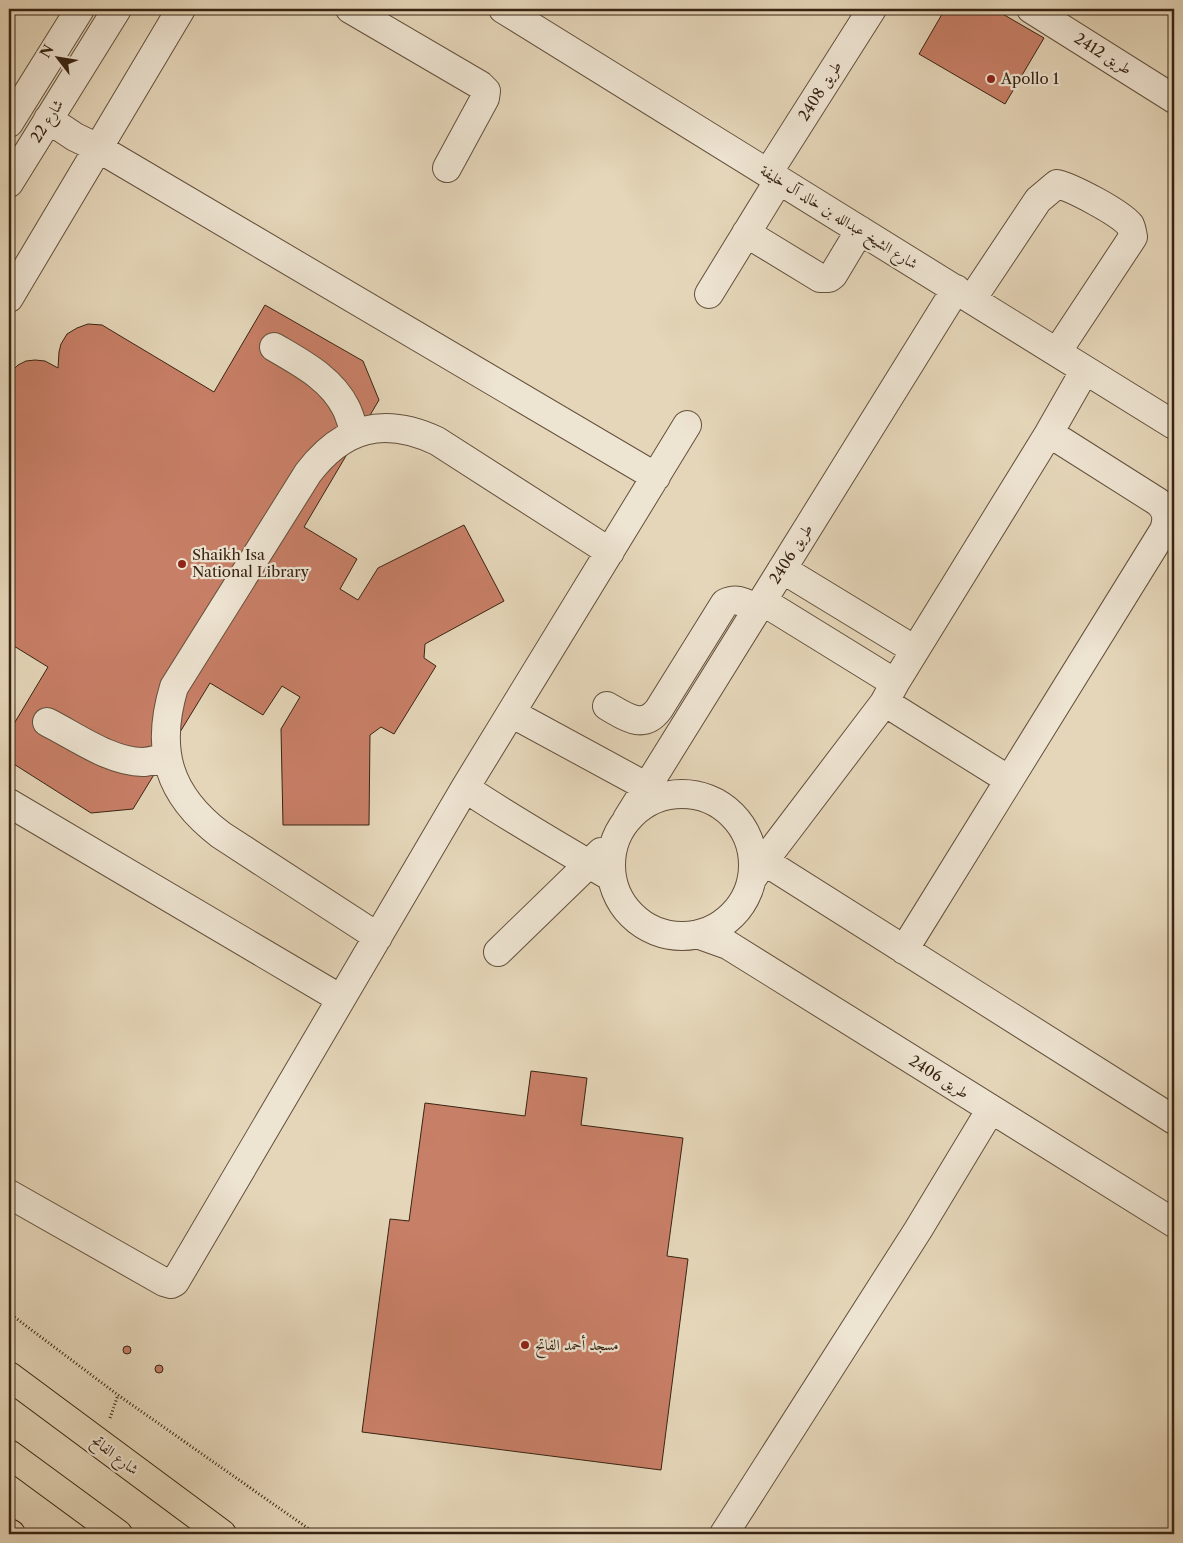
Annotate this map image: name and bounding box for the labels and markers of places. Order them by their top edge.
place label: Apollo 1 [1000,69,1060,88]
marker: Apollo 1 [985,73,997,85]
place label: Shaikh Isa National Library [192,545,310,581]
marker: Shaikh Isa National Library [176,558,188,570]
place label: مسجد أحمد الفاتح [535,1334,619,1359]
marker: مسجد أحمد الفاتح [519,1339,531,1351]

